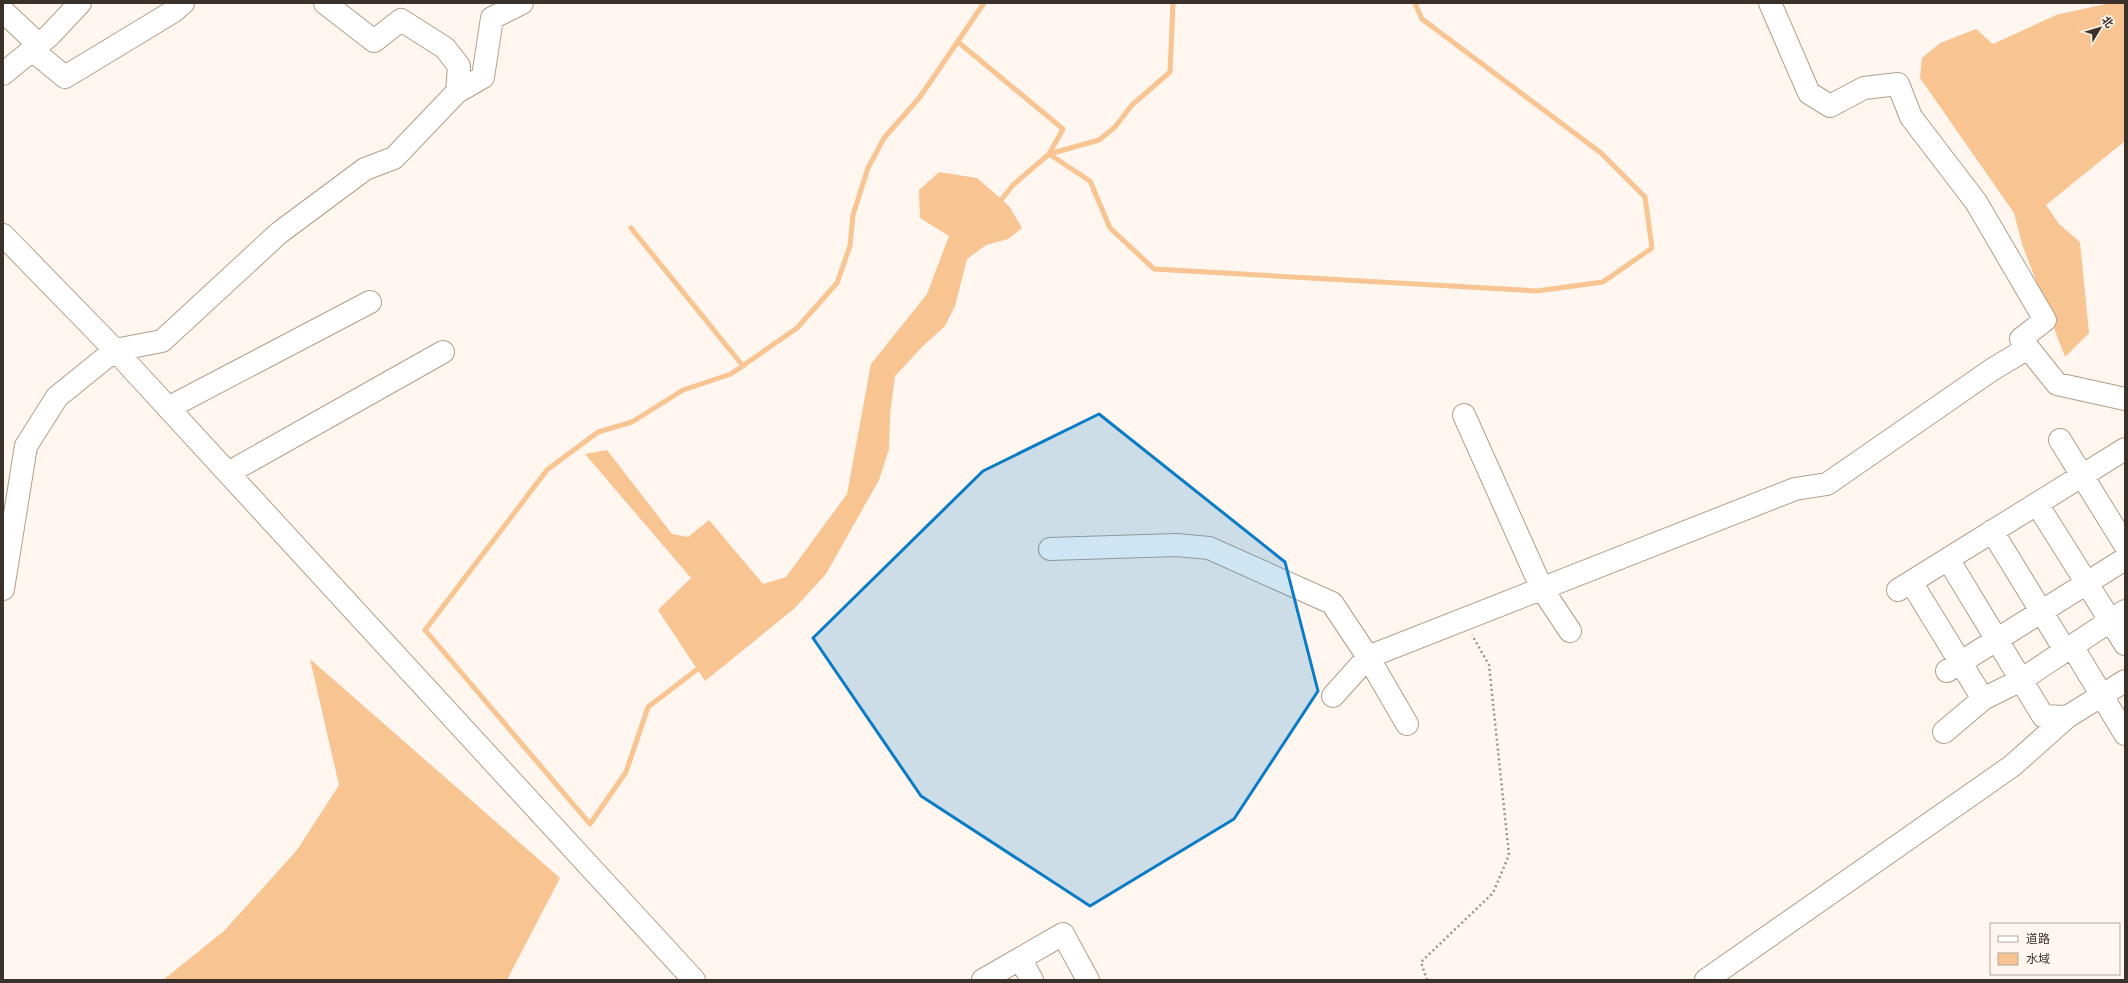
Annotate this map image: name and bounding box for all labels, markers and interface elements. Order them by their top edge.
north arrow [2080,8,2120,48]
text: 北 [2099,14,2116,30]
legend [1990,923,2120,975]
text: 道路 [2026,932,2050,946]
text: 水域 [2026,952,2050,966]

